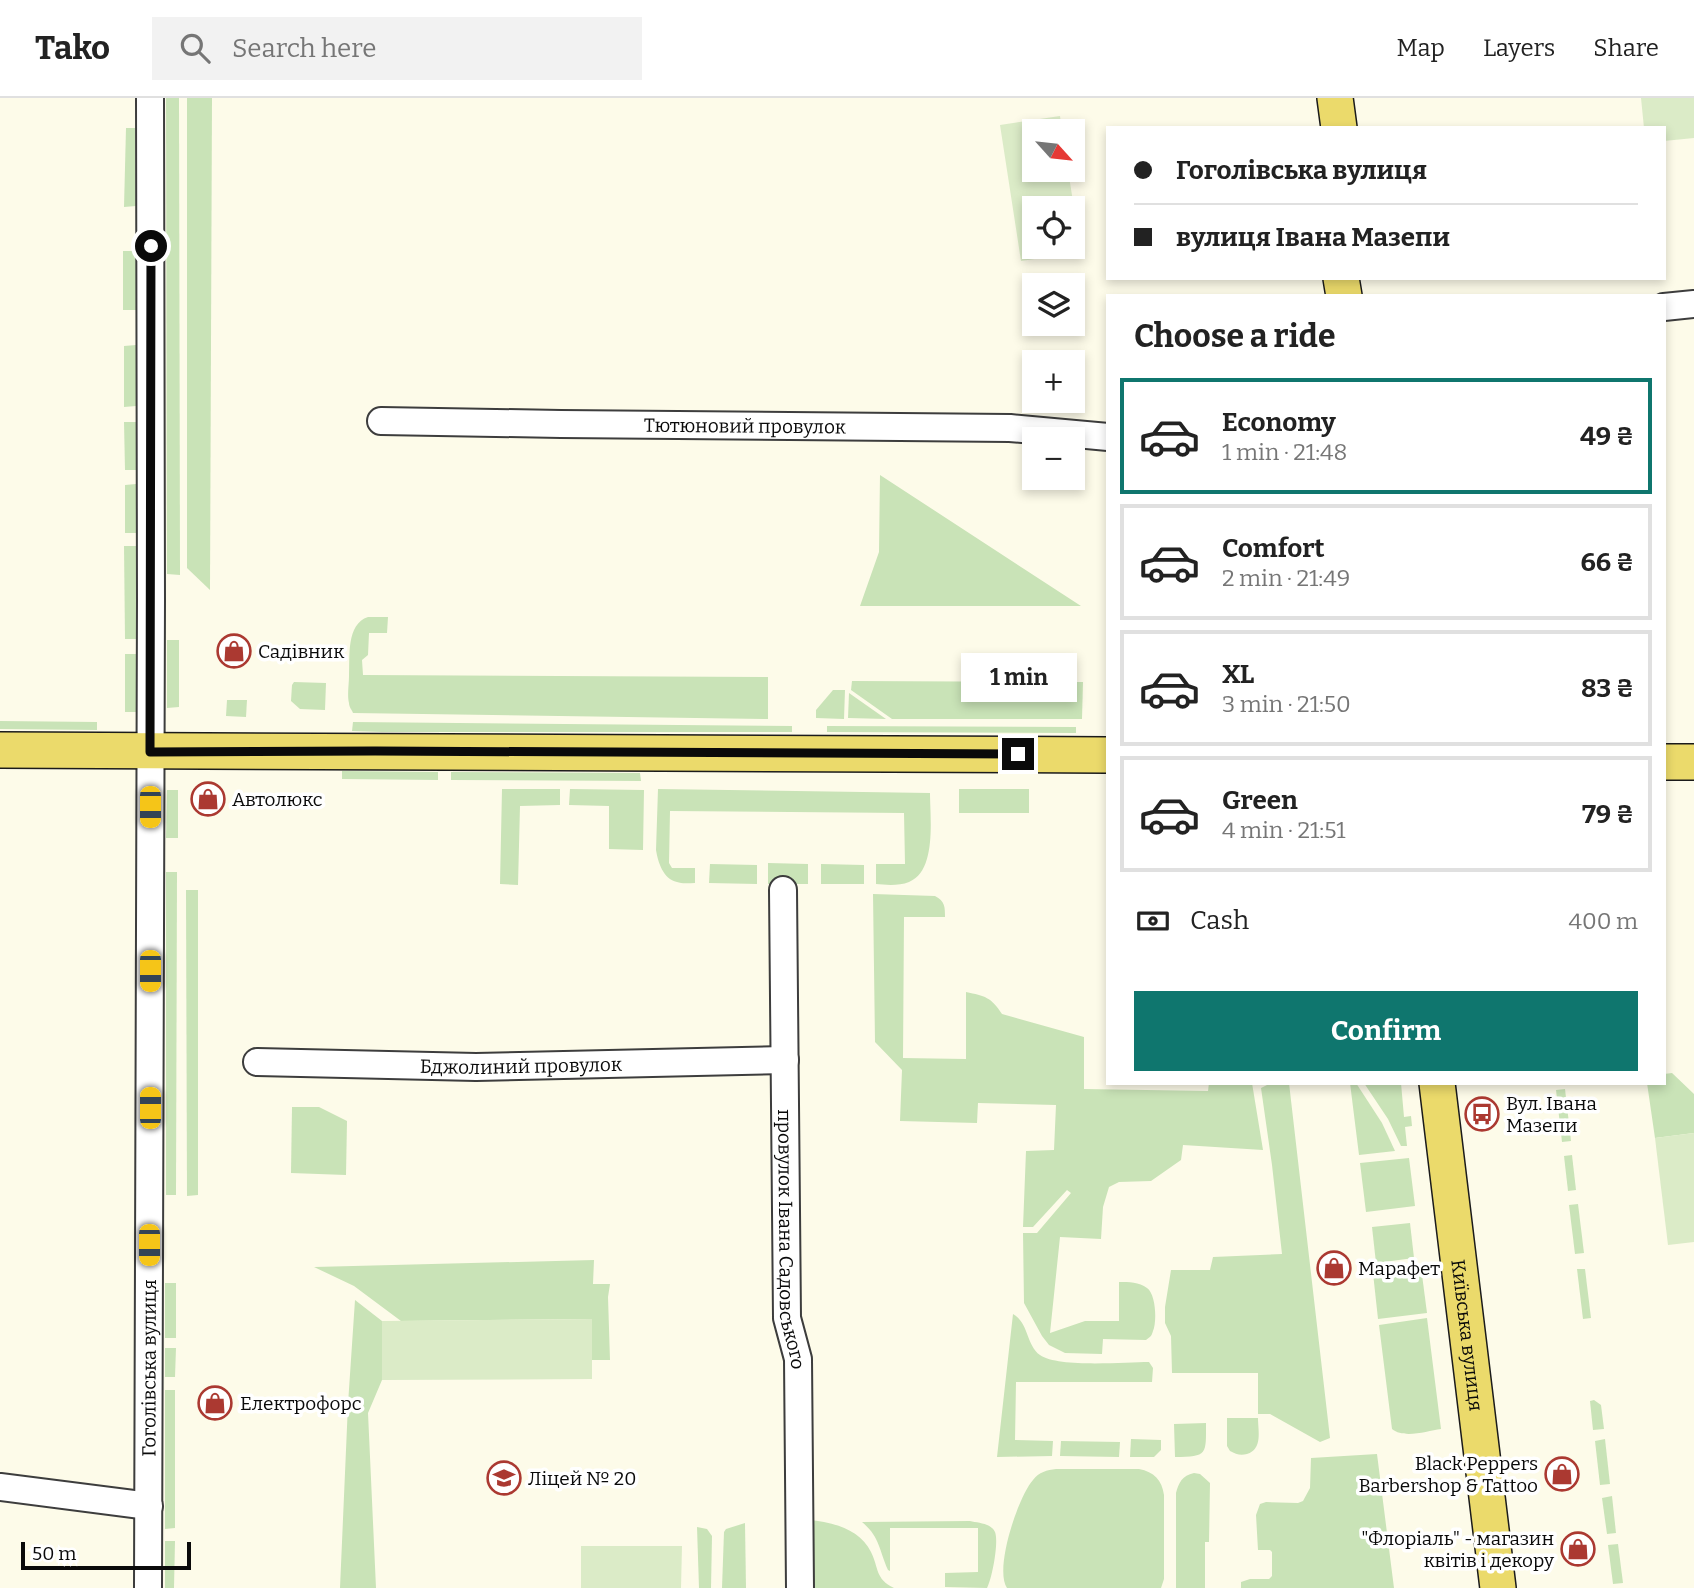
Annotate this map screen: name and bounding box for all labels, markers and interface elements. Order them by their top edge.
search box [152,17,642,80]
text: Tako [35,28,110,68]
icon: search [176,29,214,67]
text: Search here [232,33,376,64]
text: Map [1397,34,1445,62]
text: Layers [1483,34,1555,62]
text: Share [1593,34,1659,62]
north arrow [1022,119,1085,182]
map controls [1022,119,1085,490]
text: Гоголівська вулиця [1176,155,1427,186]
button: locate [1022,196,1085,259]
text: вулиця Івана Мазепи [1176,222,1450,253]
route start [135,230,167,262]
button: layers [1022,273,1085,336]
text: Choose a ride [1134,317,1335,355]
button: + [1022,350,1085,413]
icon: car [1138,405,1201,468]
text: Economy [1222,407,1336,438]
street label: Тютюновий провулок [644,414,847,439]
text: 49 ₴ [1580,421,1634,452]
button: − [1022,427,1085,490]
text: 1 min · 21:48 [1222,438,1347,466]
icon: car [1138,531,1201,594]
text: Comfort [1222,533,1325,564]
text: 66 ₴ [1580,547,1634,578]
text: 2 min · 21:49 [1222,564,1350,592]
shop icon: Садівник [215,632,253,670]
place label: Садівник [258,640,345,663]
callout: 1 min [960,652,1076,702]
icon: car [1138,657,1201,720]
text: XL [1222,659,1254,690]
text: 1 min [990,663,1048,691]
text: 83 ₴ [1581,673,1634,704]
text: 3 min · 21:50 [1222,690,1351,718]
route end [1002,738,1034,770]
shop icon: Автолюкс [189,780,227,818]
icon: car [1138,783,1201,846]
text: Green [1222,785,1298,816]
car [140,786,161,828]
place label: Автолюкс [232,788,323,811]
text: 79 ₴ [1582,799,1634,830]
text: 4 min · 21:51 [1222,816,1346,844]
icon: cash [1134,902,1172,940]
text: Cash [1190,905,1249,936]
text: 400 m [1569,907,1638,935]
car [140,950,161,992]
button: Confirm [1134,991,1638,1071]
street label: Бджолиний провулок [420,1053,623,1079]
car [140,1087,161,1129]
place label: Вул. Івана Мазепи [1506,1092,1597,1137]
bus stop icon: Вул. Івана Мазепи [1463,1095,1501,1133]
street label: провулок Івана Садовського [773,1109,809,1369]
car [139,1224,160,1266]
shop icon: Марафет [1315,1249,1353,1287]
place label: Марафет [1358,1257,1440,1280]
street label: Київська вулиця [1446,1258,1488,1412]
street label: Гоголівська вулиця [137,1279,161,1457]
shop icon: Електрофорс [196,1384,234,1422]
place label: Електрофорс [240,1392,362,1415]
place label: Black Peppers Barbershop & Tattoo [1359,1452,1538,1497]
shop icon: Black Peppers Barbershop & Tattoo [1543,1455,1581,1493]
school or university icon: Ліцей № 20 [485,1459,523,1497]
place label: Ліцей № 20 [528,1467,636,1490]
place label: "Флоріаль" - магазин квітів і декору [1361,1527,1555,1572]
shop icon: "Флоріаль" - магазин квітів і декору [1559,1530,1597,1568]
scale bar [21,1539,191,1571]
text: 50 m [32,1542,76,1565]

